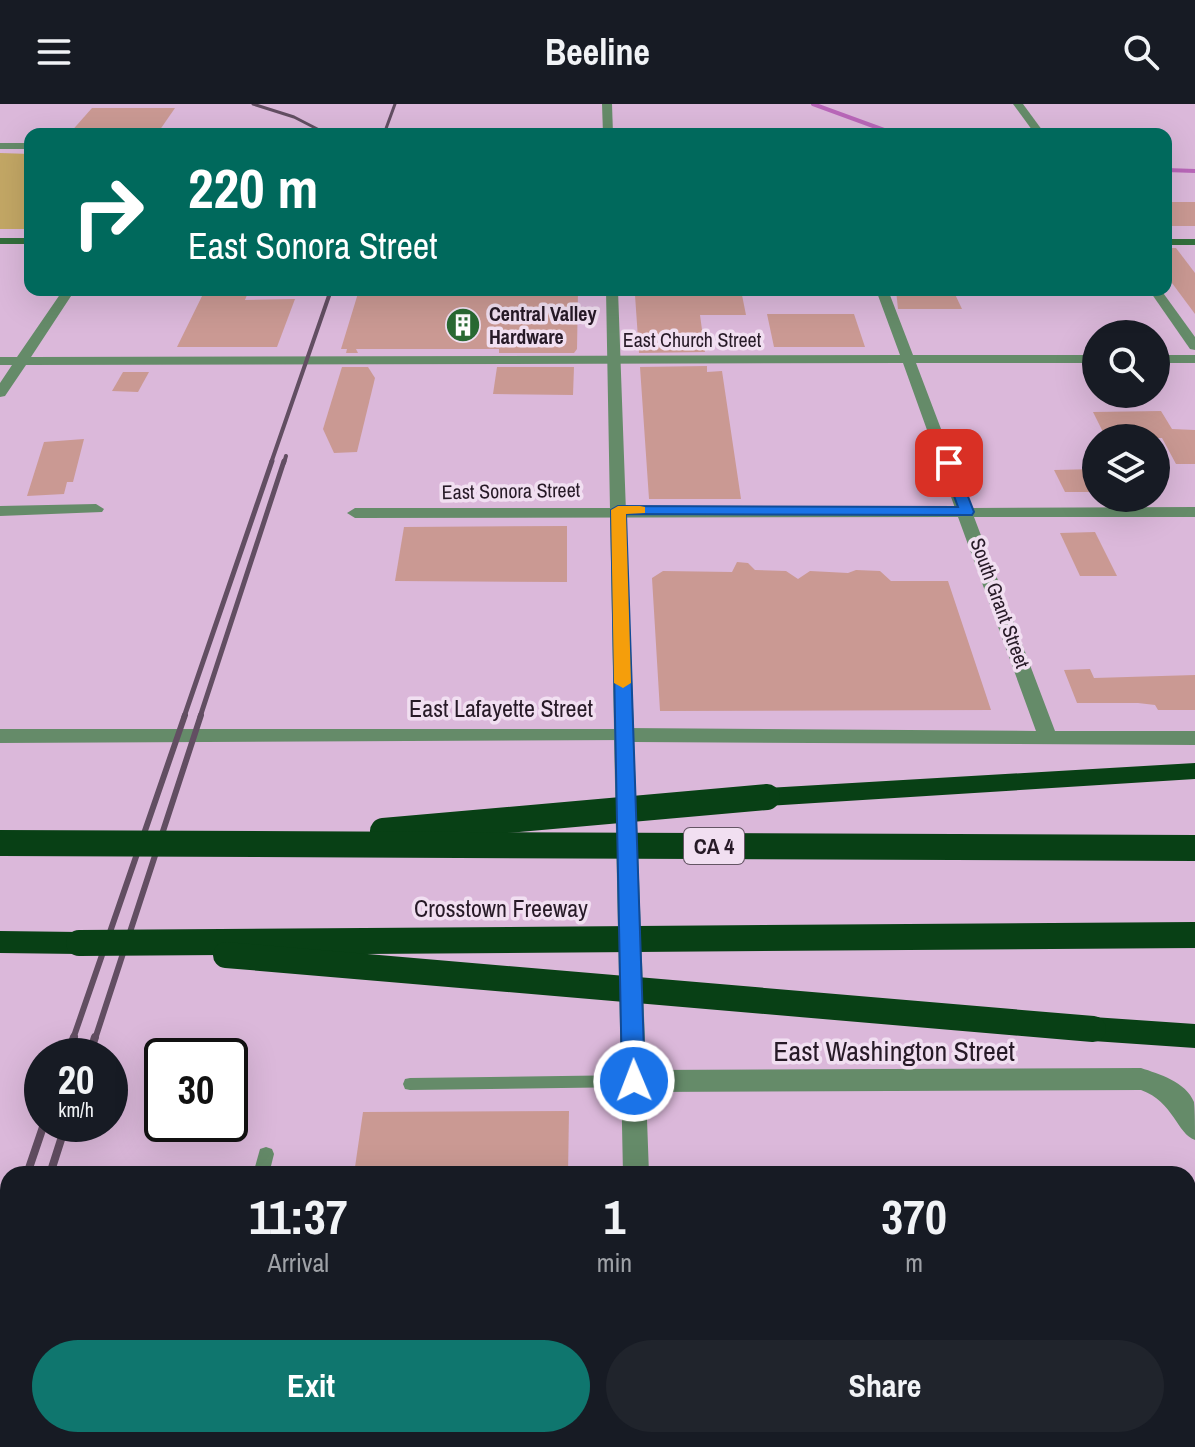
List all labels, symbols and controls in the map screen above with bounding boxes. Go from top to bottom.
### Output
text: Beeline [545,28,650,76]
icon: menu [32,30,76,74]
icon: search [1119,30,1163,74]
text: 220 m [188,150,318,225]
icon: right [56,160,160,264]
text: East Sonora Street [188,222,437,270]
place label: Central Valley Hardware [489,300,597,350]
building icon: Central Valley Hardware [444,306,482,344]
map controls [1082,320,1170,512]
button: search [1082,320,1170,408]
street label: East Church Street [623,326,762,353]
button: layers [1082,424,1170,512]
pin [915,429,983,497]
icon: arrive [927,441,971,485]
street label: East Sonora Street [441,476,581,505]
street label: South Grant Street [964,534,1037,672]
street label: East Lafayette Street [409,692,593,724]
road number: CA 4 [684,828,744,864]
street label: Crosstown Freeway [414,892,588,924]
street label: East Washington Street [773,1032,1015,1070]
speed limit sign: 30 [144,1038,248,1142]
position arrow [592,1039,676,1123]
text: 20 [58,1053,94,1106]
text: km/h [58,1096,94,1123]
text: 11:37 [249,1184,348,1249]
text: 1 [603,1184,625,1249]
text: 370 [881,1184,947,1249]
text: Arrival [268,1245,329,1280]
text: min [597,1245,632,1280]
text: m [905,1245,923,1280]
button: Exit [32,1340,590,1432]
button: Share [606,1340,1164,1432]

